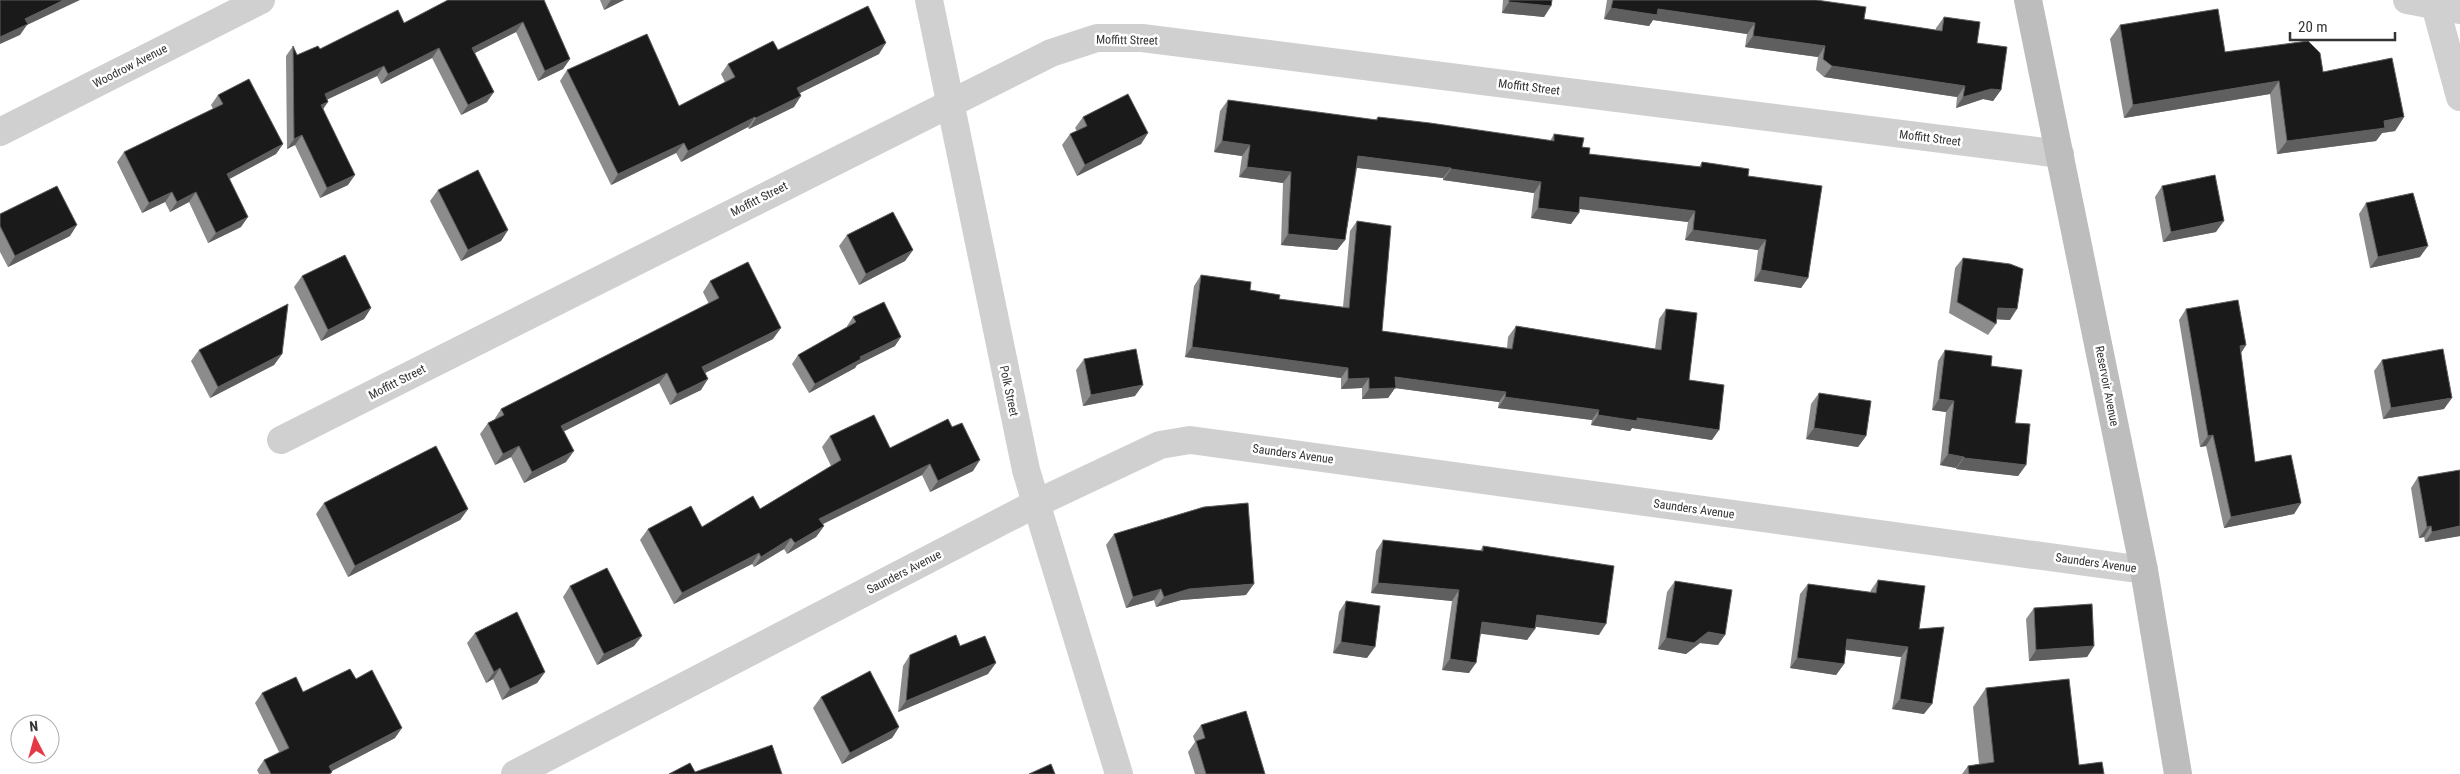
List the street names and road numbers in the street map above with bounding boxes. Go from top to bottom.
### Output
street label: Moffitt Street [1096,32,1159,48]
street label: Woodrow Avenue [90,41,170,91]
street label: Moffitt Street [1497,76,1561,98]
street label: Moffitt Street [1898,127,1962,149]
street label: Moffitt Street [728,178,790,219]
street label: Reservoir Avenue [2092,345,2122,428]
street label: Moffitt Street [366,361,428,402]
street label: Polk Street [997,364,1021,418]
street label: Saunders Avenue [1252,441,1335,467]
street label: Saunders Avenue [1653,496,1736,522]
street label: Saunders Avenue [864,547,944,597]
street label: Saunders Avenue [2055,550,2138,576]

